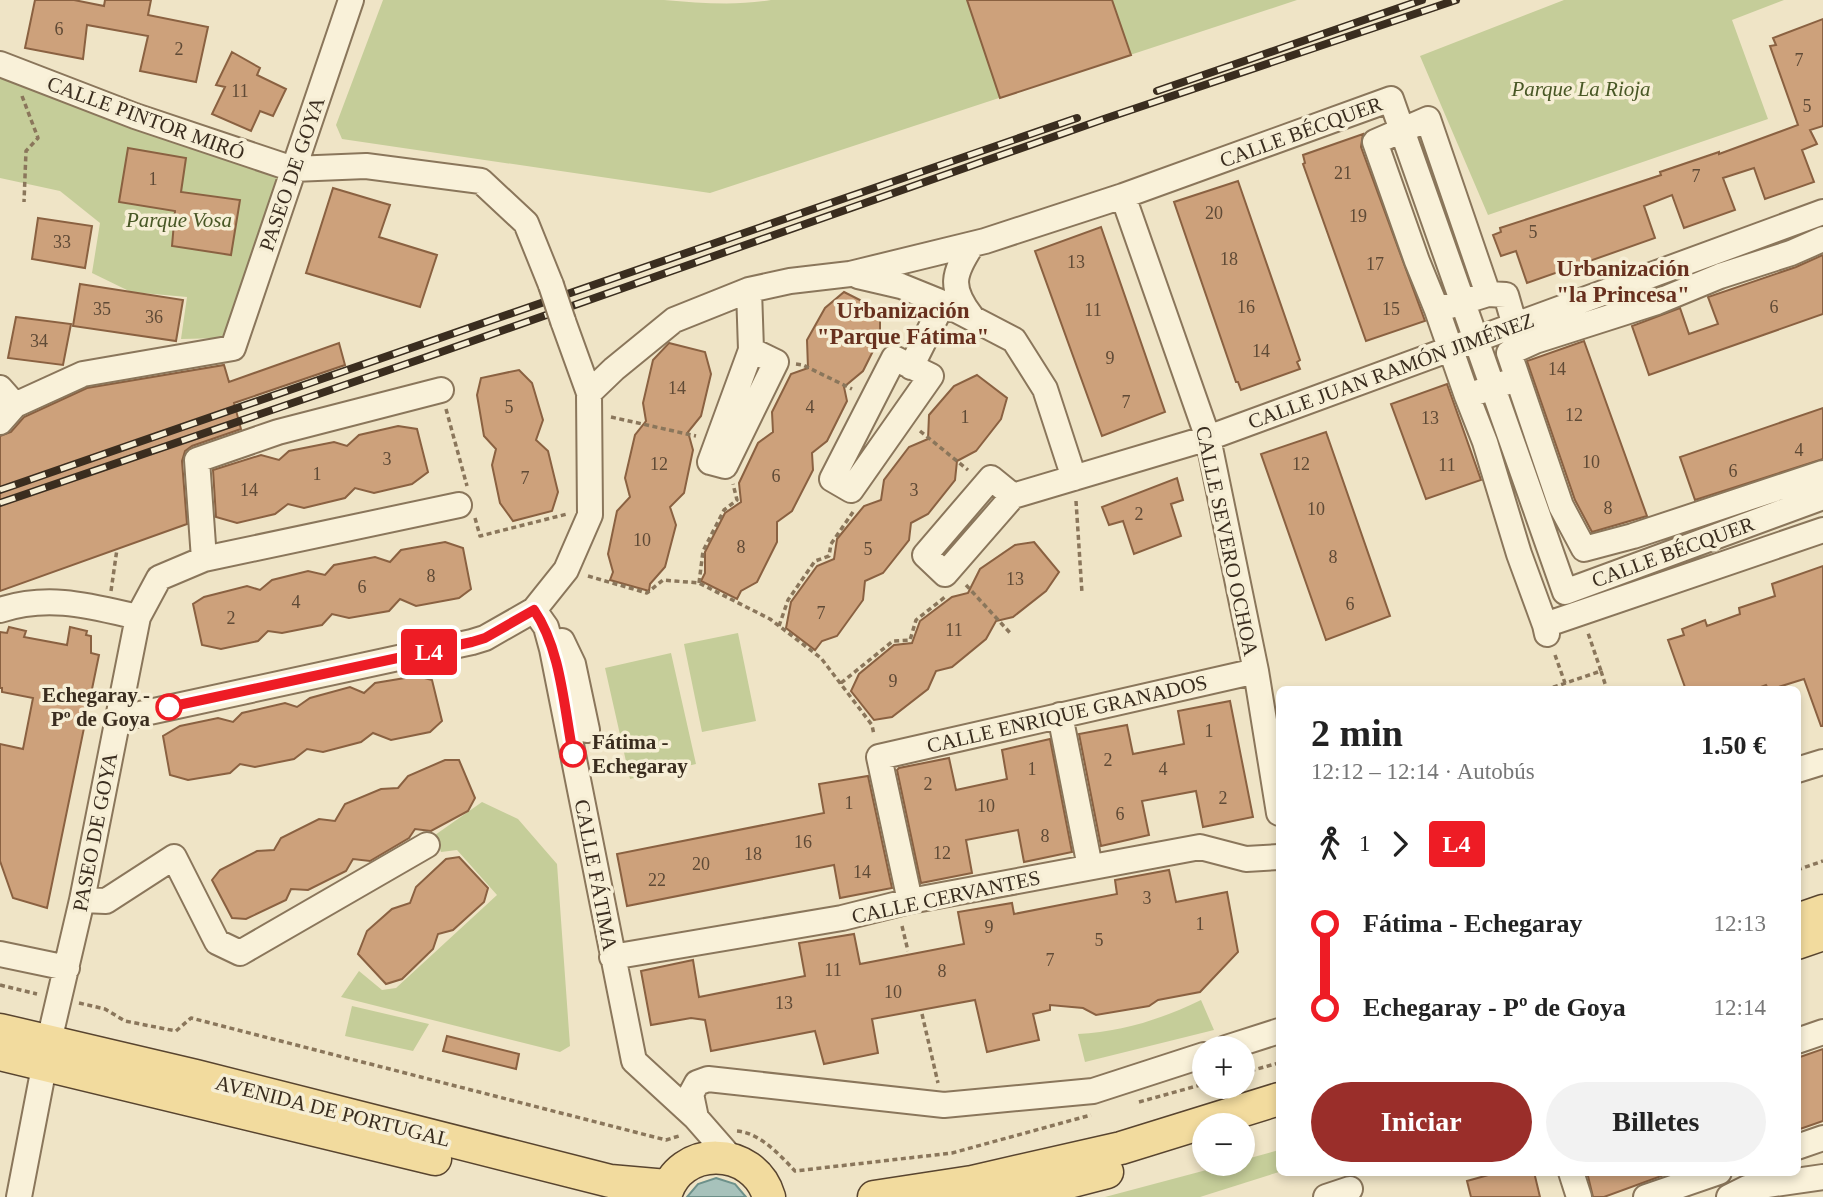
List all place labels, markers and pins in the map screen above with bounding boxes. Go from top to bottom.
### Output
place label: Echegaray - Pº de Goya [42,683,151,731]
marker: Echegaray - Pº de Goya [156,694,182,720]
place label: Fátima - Echegaray [592,730,688,778]
marker: Fátima - Echegaray [560,741,586,767]

